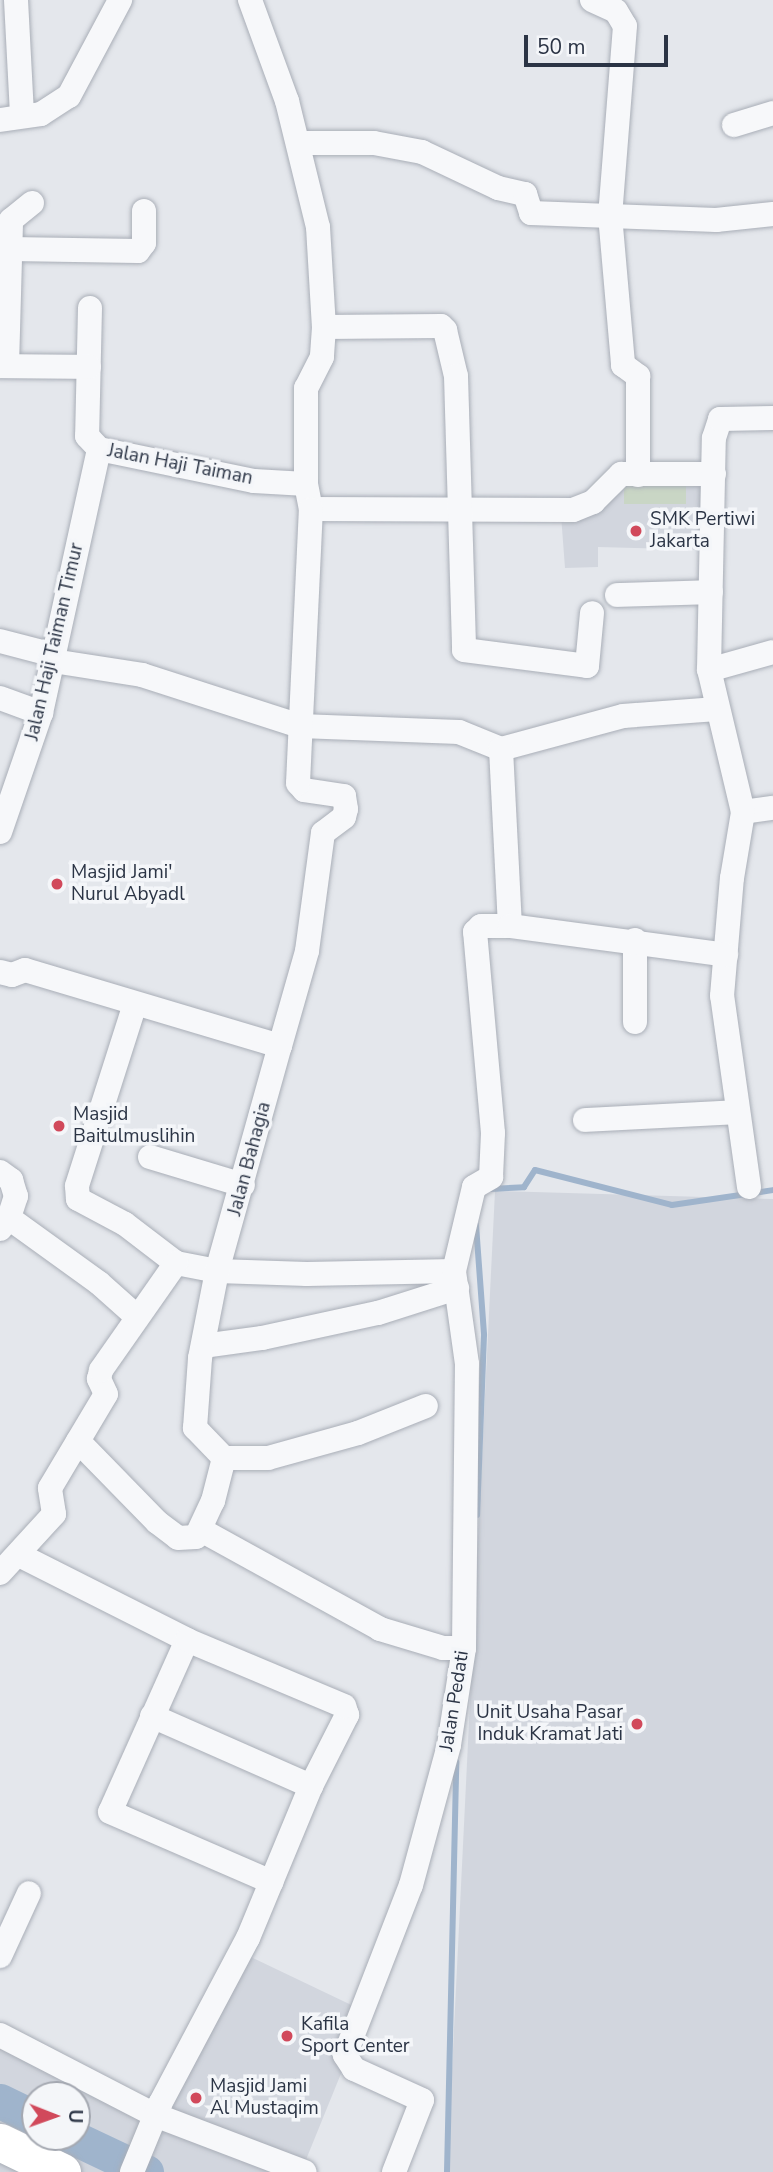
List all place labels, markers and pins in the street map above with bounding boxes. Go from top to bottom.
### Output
place label: SMK Pertiwi Jakarta [650,509,755,553]
marker: SMK Pertiwi Jakarta [628,523,644,539]
place label: Masjid Jami' Nurul Abyadl [71,862,185,906]
marker: Masjid Jami' Nurul Abyadl [49,876,65,892]
place label: Masjid Baitulmuslihin [73,1104,195,1148]
marker: Masjid Baitulmuslihin [51,1118,67,1134]
place label: Unit Usaha Pasar Induk Kramat Jati [476,1702,623,1746]
marker: Unit Usaha Pasar Induk Kramat Jati [629,1716,645,1732]
place label: Kafila Sport Center [301,2014,410,2058]
marker: Kafila Sport Center [279,2028,295,2044]
place label: Masjid Jami Al Mustaqim [210,2076,319,2120]
marker: Masjid Jami Al Mustaqim [188,2090,204,2106]

